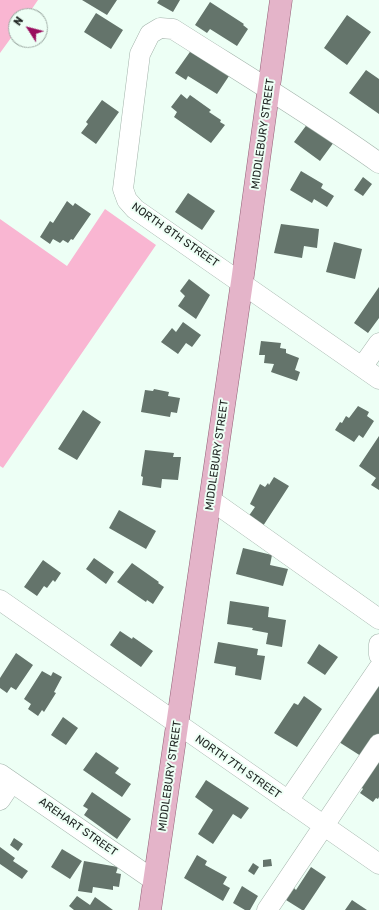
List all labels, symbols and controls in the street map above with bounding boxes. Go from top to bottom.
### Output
north arrow [8,8,48,48]
text: N [11,14,26,28]
street label: MIDDLEBURY STREET [249,78,277,190]
street label: NORTH 8TH STREET [129,200,221,270]
street label: MIDDLEBURY STREET [203,399,231,511]
street label: MIDDLEBURY STREET [156,720,184,832]
street label: NORTH 7TH STREET [193,732,283,802]
street label: AREHART STREET [36,795,120,859]

